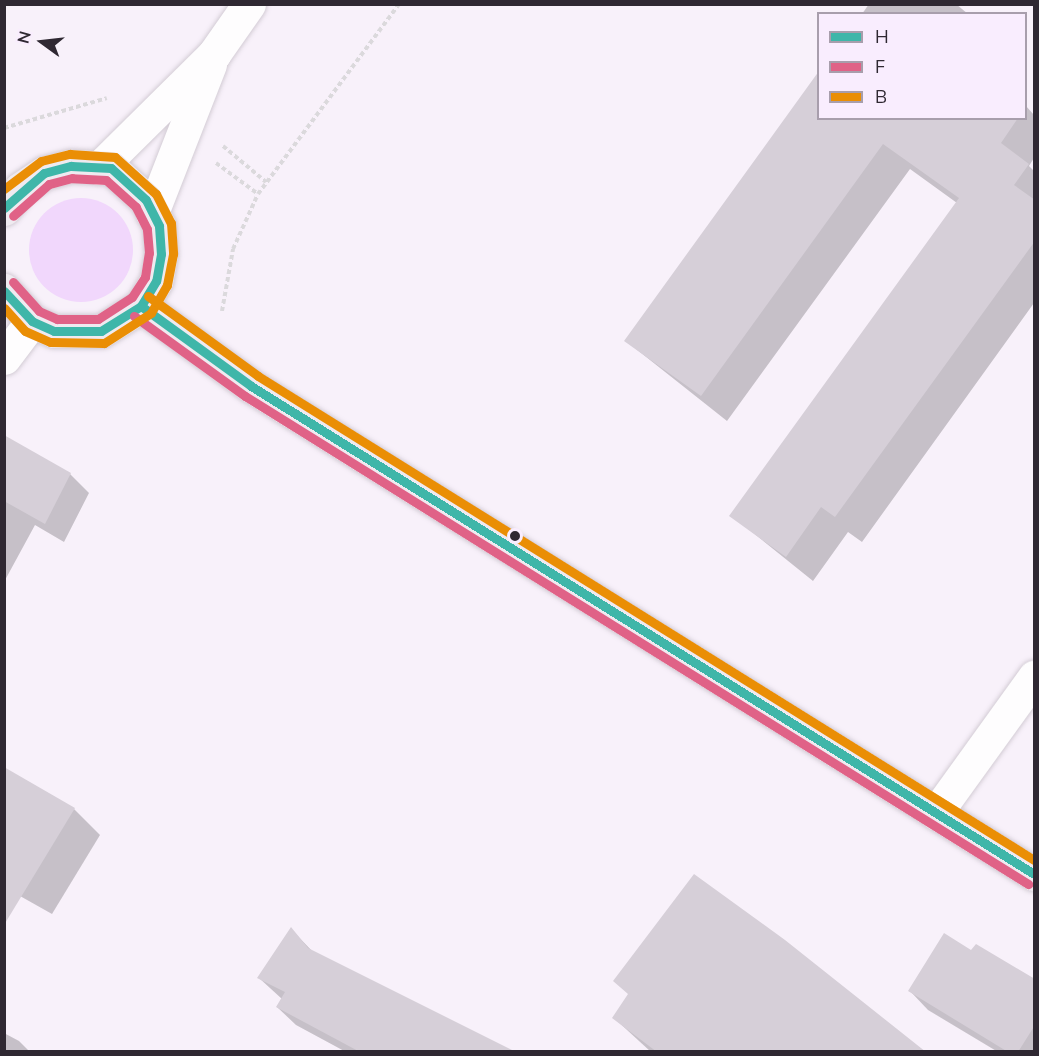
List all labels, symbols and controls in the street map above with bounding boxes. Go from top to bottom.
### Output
north arrow [12,12,72,72]
legend [817,12,1027,120]
text: H [875,25,889,49]
text: N [12,29,37,46]
text: F [875,55,885,79]
text: B [875,85,887,109]
unlabelled marker [509,530,521,542]

